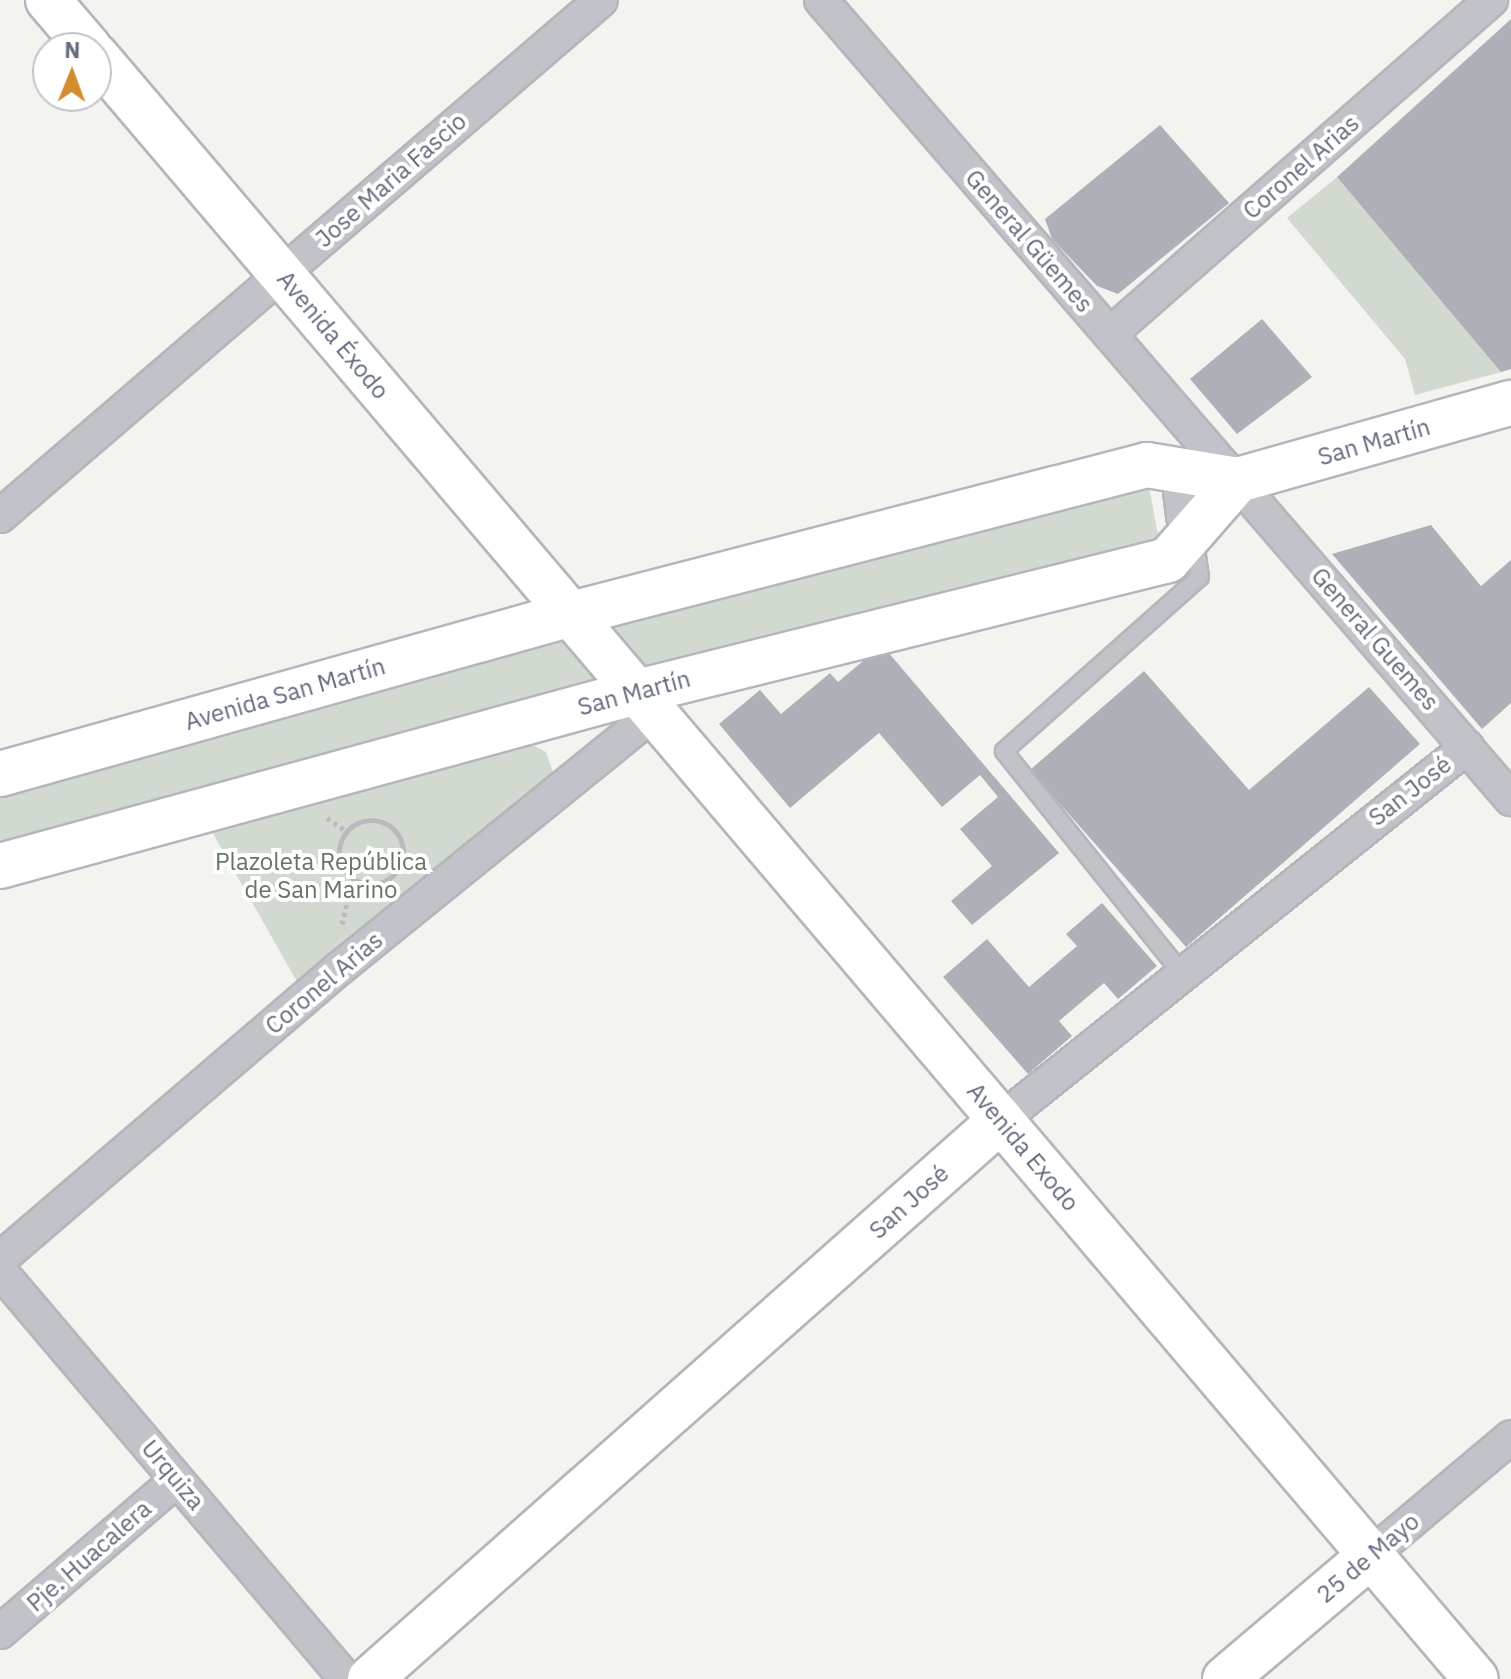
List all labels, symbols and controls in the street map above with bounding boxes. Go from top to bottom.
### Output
north arrow [32,32,112,112]
text: N [64,35,81,64]
street label: Jose Maria Fascio [310,107,472,253]
street label: Coronel Arias [1237,109,1365,225]
street label: General Güemes [959,164,1099,318]
street label: Avenida Éxodo [271,265,395,405]
street label: San Martín [1315,412,1433,472]
street label: General Guemes [1305,562,1445,716]
street label: Avenida San Martín [182,652,388,736]
street label: San Martín [575,664,693,722]
street label: San José [1363,750,1457,832]
park label: Plazoleta República de San Marino [215,848,427,904]
street label: Coronel Arias [260,926,388,1040]
street label: Avenida Exodo [961,1077,1085,1217]
street label: San José [863,1159,955,1245]
street label: Urquiza [135,1434,211,1516]
street label: Pje. Huacalera [21,1494,157,1618]
street label: 25 de Mayo [1311,1507,1425,1609]

